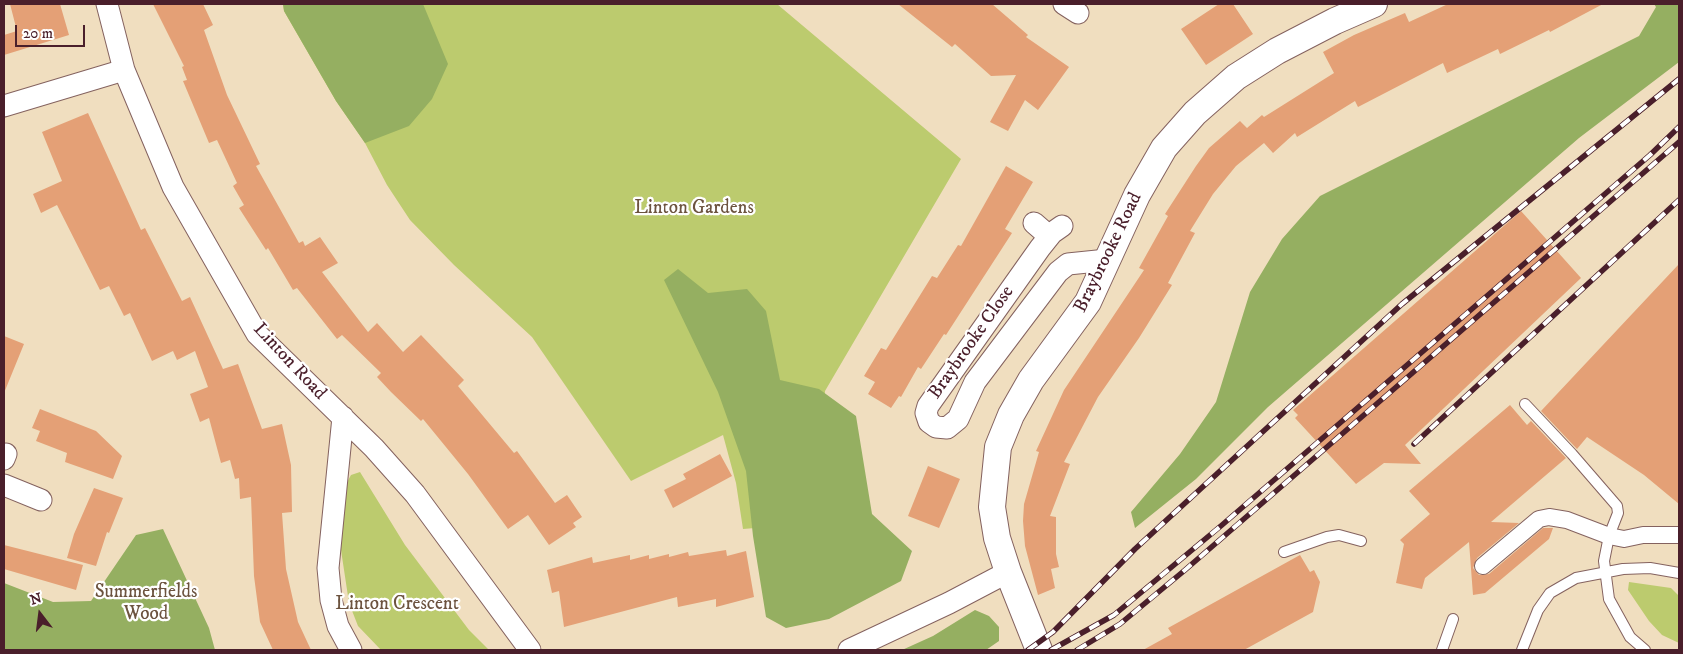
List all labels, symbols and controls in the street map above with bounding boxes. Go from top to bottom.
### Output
scale bar [18,15,88,47]
text: 20 m [23,24,53,43]
street label: Braybrooke Road [1070,189,1148,317]
park label: Linton Gardens [634,198,754,220]
street label: Braybrooke Close [924,282,1020,404]
street label: Linton Road [248,319,330,405]
park label: Summerfields Wood [95,582,197,626]
north arrow [15,589,65,639]
text: N [28,589,44,610]
park label: Linton Crescent [335,594,459,616]

